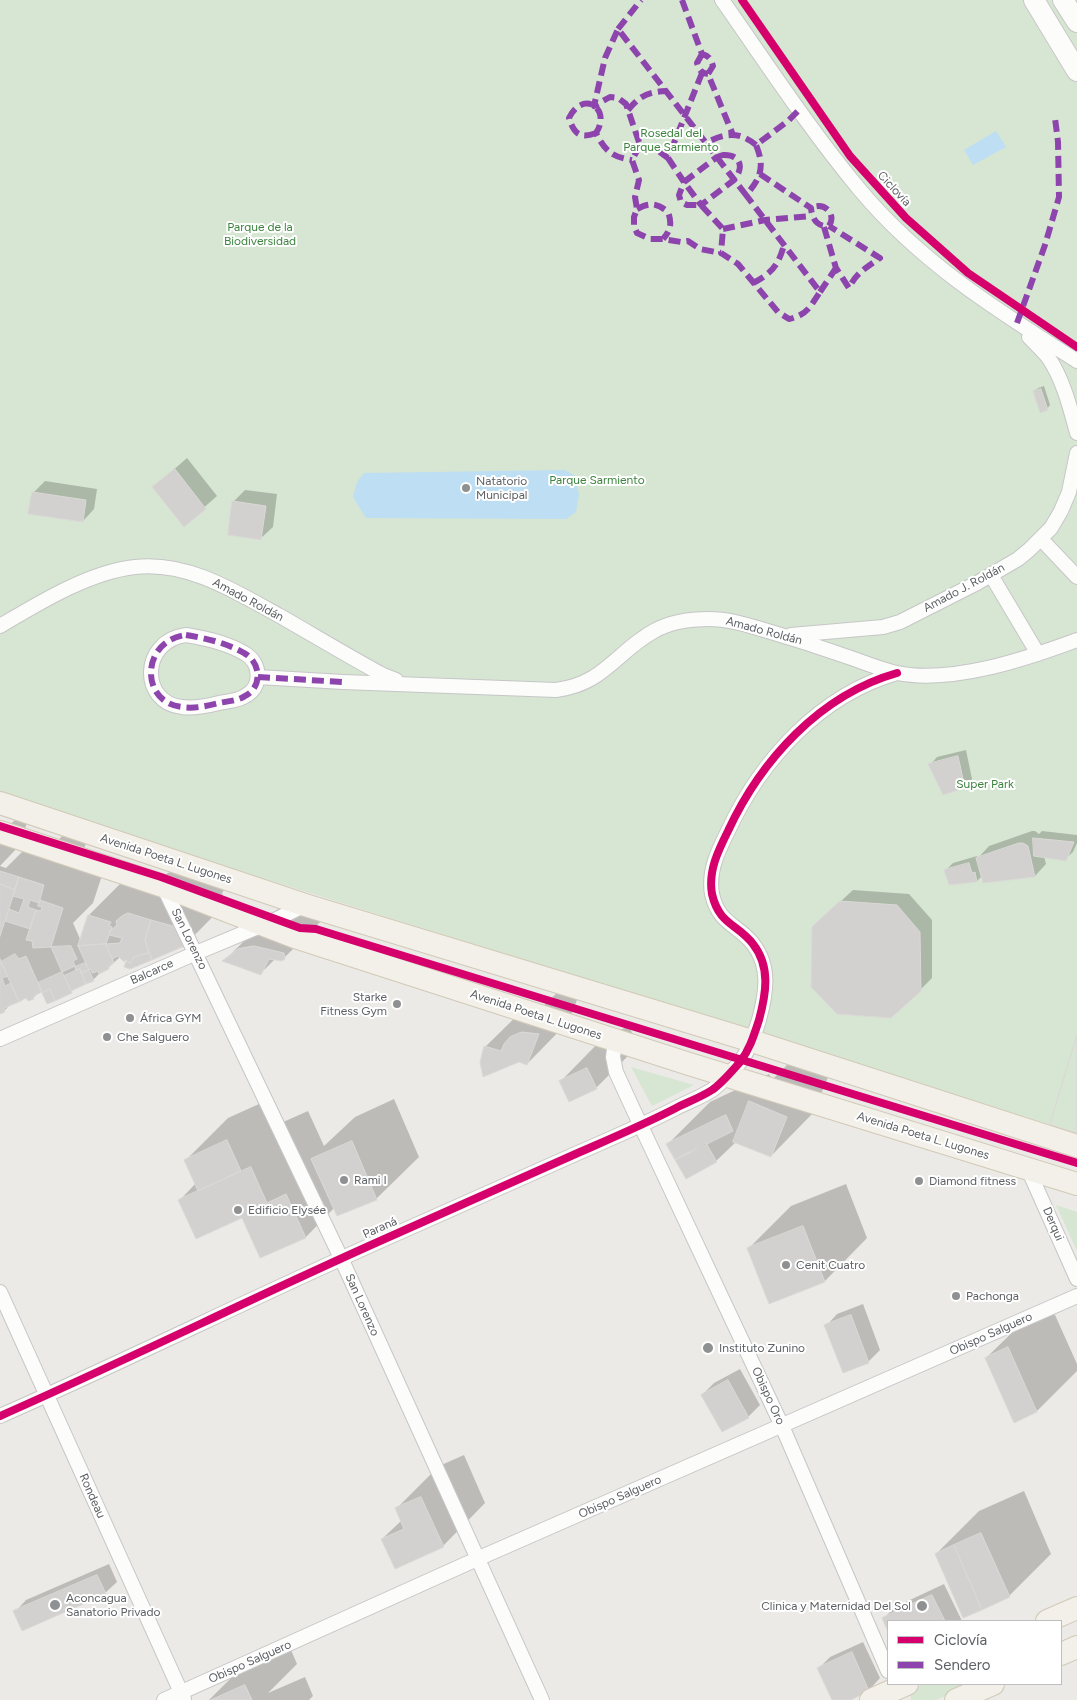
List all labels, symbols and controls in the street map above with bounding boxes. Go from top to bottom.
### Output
park label: Rosedal del Parque Sarmiento [623,126,719,154]
street label: Ciclovía [874,169,914,209]
park label: Parque de la Biodiversidad [224,220,296,248]
park label: Parque Sarmiento [549,473,645,487]
place label: Natatorio Municipal [476,474,527,502]
marker: Natatorio Municipal [460,482,472,494]
street label: Amado J. Roldán [921,561,1007,615]
street label: Amado Roldán [210,575,286,625]
street label: Amado Roldán [724,614,804,648]
park label: Super Park [956,777,1014,791]
street label: Avenida Poeta L. Lugones [98,831,234,887]
street label: San Lorenzo [168,906,210,972]
street label: Balcarce [128,956,176,988]
street label: Avenida Poeta L. Lugones [468,987,604,1043]
place label: Starke Fitness Gym [320,990,387,1018]
marker: Starke Fitness Gym [391,998,403,1010]
place label: África GYM [140,1011,201,1025]
marker: África GYM [124,1012,136,1024]
place label: Che Salguero [117,1030,189,1044]
marker: Che Salguero [101,1031,113,1043]
street label: Avenida Poeta L. Lugones [855,1109,991,1163]
place label: Rami I [354,1173,387,1187]
marker: Rami I [338,1174,350,1186]
place label: Diamond fitness [929,1174,1016,1188]
marker: Diamond fitness [913,1175,925,1187]
place label: Edificio Elysée [248,1203,326,1217]
marker: Edificio Elysée [232,1204,244,1216]
street label: Derqui [1039,1205,1067,1243]
street label: Paraná [361,1214,399,1242]
place label: Cenit Cuatro [796,1258,865,1272]
marker: Cenit Cuatro [780,1259,792,1271]
street label: San Lorenzo [342,1272,382,1338]
place label: Pachonga [966,1289,1019,1303]
marker: Pachonga [950,1290,962,1302]
street label: Obispo Salguero [947,1309,1035,1359]
marker: Instituto Zunino [701,1341,715,1355]
place label: Instituto Zunino [719,1341,805,1355]
street label: Obispo Oro [748,1365,788,1427]
street label: Rondeau [76,1471,108,1521]
street label: Obispo Salguero [576,1472,664,1522]
place label: Aconcagua Sanatorio Privado [66,1591,160,1619]
marker: Aconcagua Sanatorio Privado [48,1598,62,1612]
place label: Clinica y Maternidad Del Sol [761,1599,911,1613]
marker: Clinica y Maternidad Del Sol [915,1599,929,1613]
legend [887,1620,1062,1685]
text: Ciclovía [934,1631,987,1649]
street label: Obispo Salguero [206,1637,294,1687]
text: Sendero [934,1656,991,1674]

